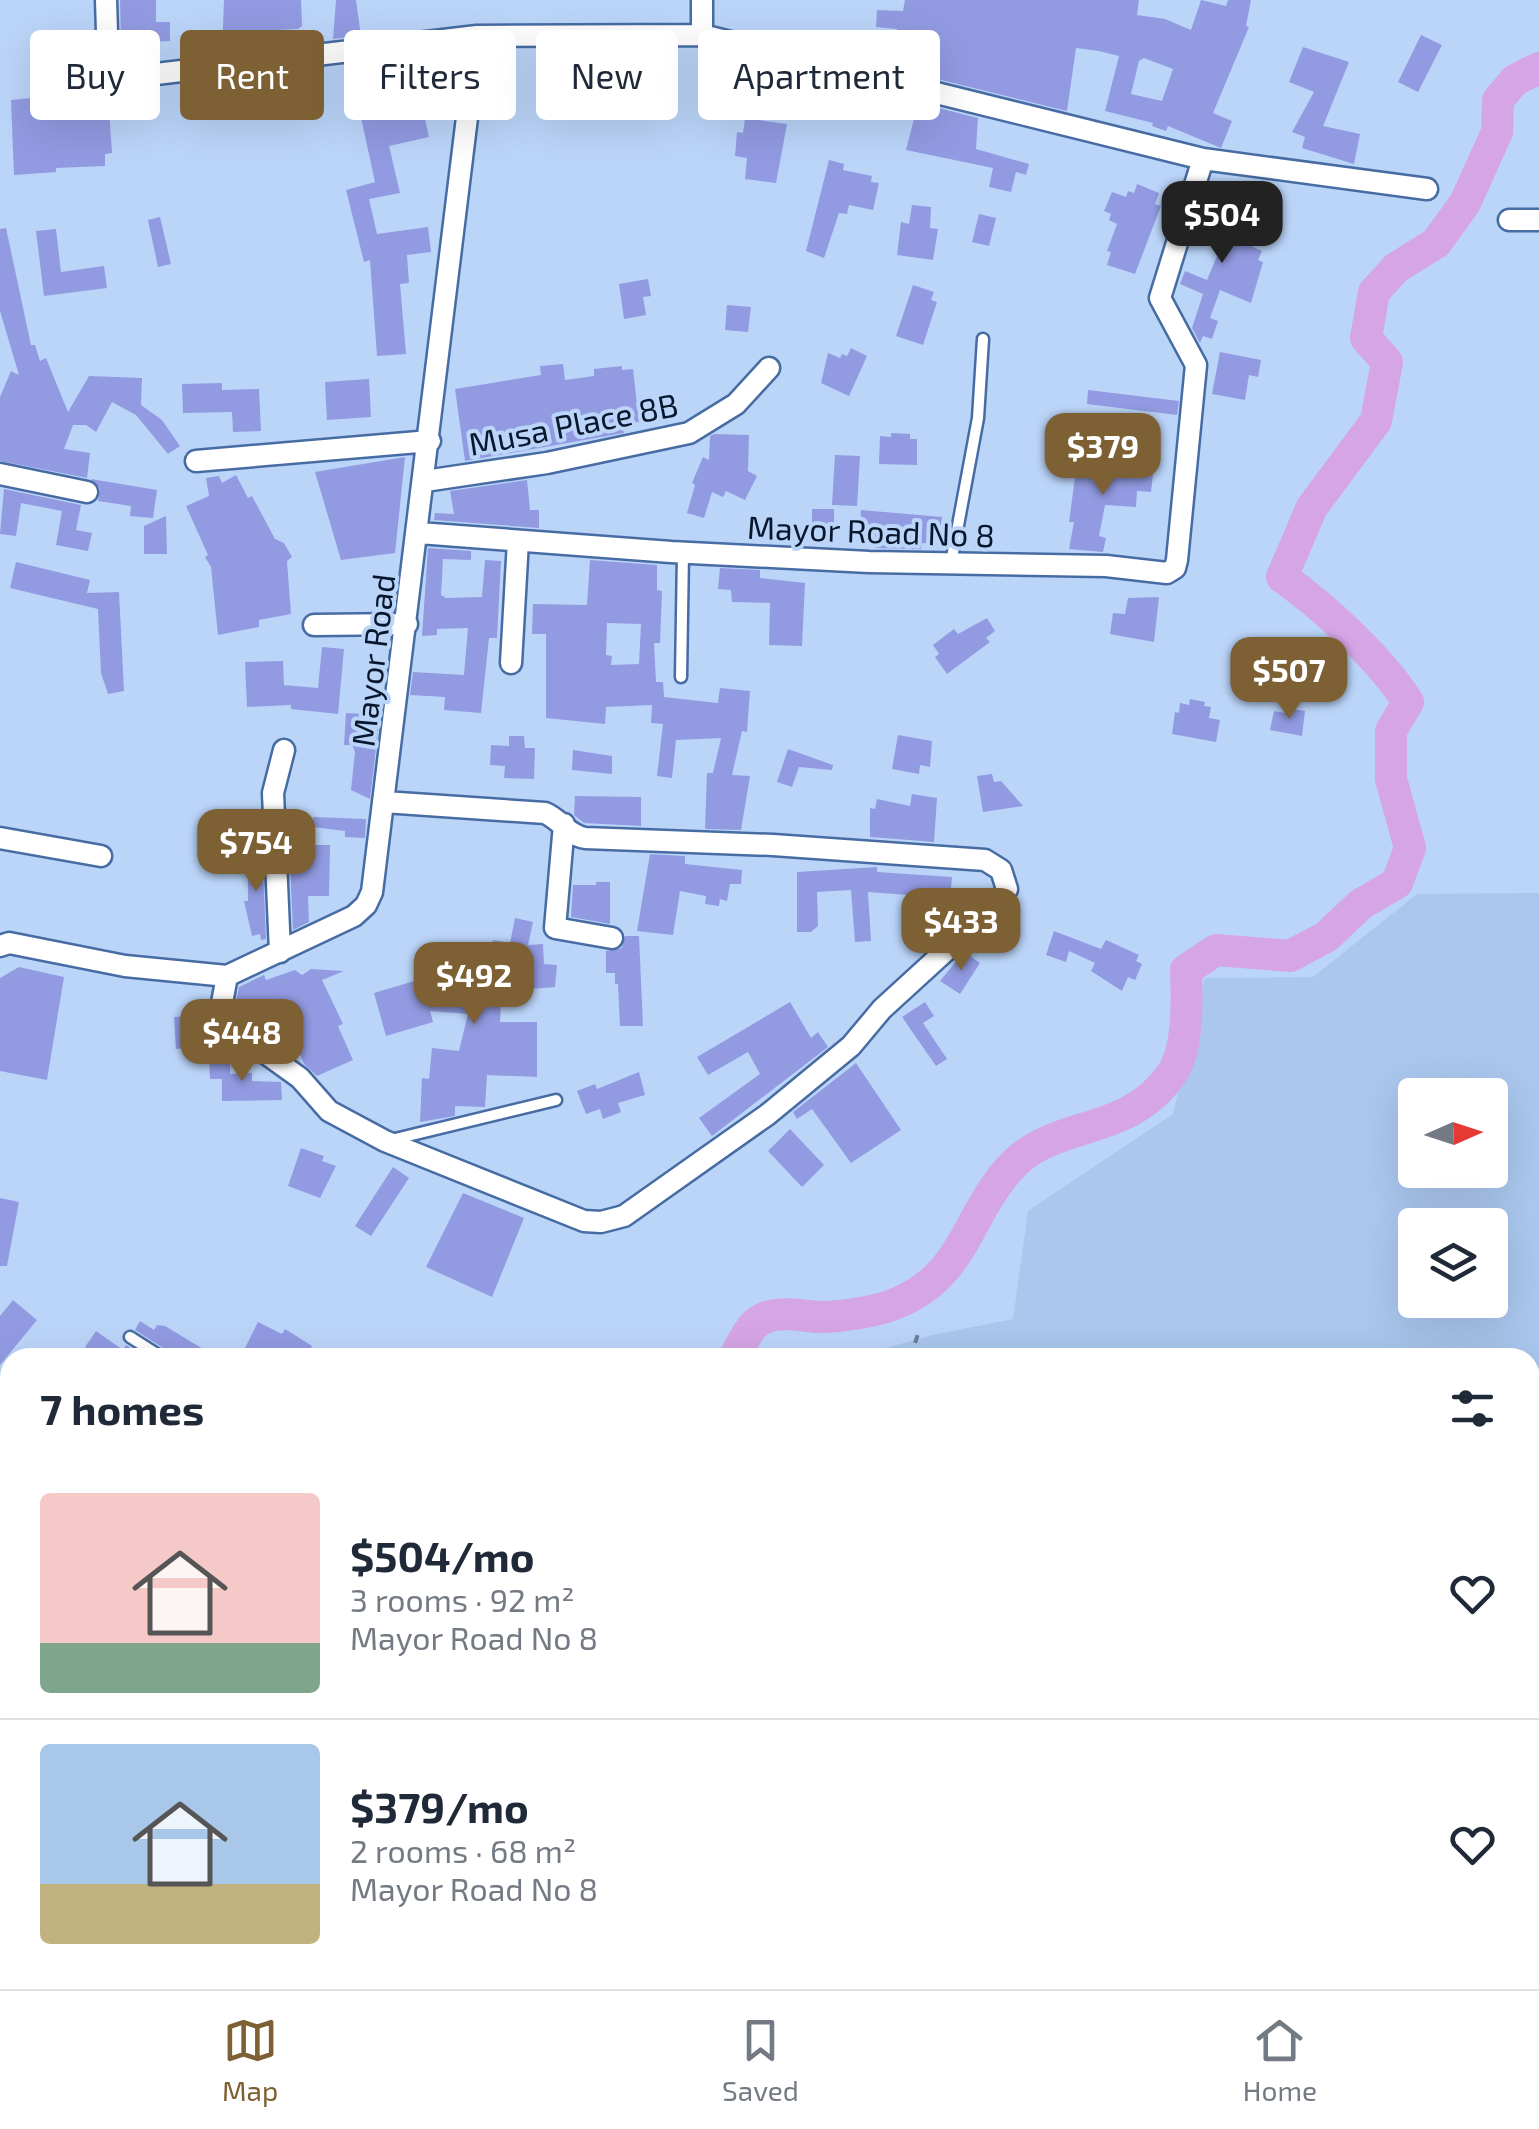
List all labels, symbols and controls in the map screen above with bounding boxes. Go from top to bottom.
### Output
chip: Buy [30,30,160,120]
chip: Rent [180,30,324,120]
chip: Filters [344,30,516,120]
chip: New [536,30,678,120]
chip: Apartment [698,30,940,120]
pin: $504 [1163,181,1281,266]
text: $504 [1184,194,1260,232]
street label: Musa Place 8B [465,384,681,462]
pin: $379 [1044,413,1162,498]
text: $379 [1067,426,1139,464]
street label: Mayor Road No 8 [746,507,996,553]
street label: Mayor Road [343,572,401,748]
pin: $507 [1230,637,1348,722]
text: $507 [1252,650,1326,688]
pin: $754 [197,809,315,894]
text: $754 [219,822,293,860]
pin: $433 [902,888,1020,973]
text: $433 [923,901,999,939]
pin: $492 [415,942,533,1027]
text: $492 [436,955,512,993]
pin: $448 [183,999,301,1084]
text: $448 [202,1012,282,1050]
north arrow [1398,1078,1508,1188]
map controls [1398,1078,1508,1318]
button: layers [1398,1208,1508,1318]
icon: filters [1445,1381,1500,1436]
text: 7 homes [40,1383,204,1433]
text: $504/mo [350,1530,534,1580]
icon: home [120,1533,240,1653]
icon: heart [1445,1566,1500,1621]
text: 3 rooms · 92 m² [350,1580,575,1618]
text: Mayor Road No 8 [350,1618,598,1656]
text: $379/mo [350,1781,529,1831]
icon: home [120,1784,240,1904]
icon: heart [1445,1817,1500,1872]
text: 2 rooms · 68 m² [350,1831,576,1869]
text: Mayor Road No 8 [350,1869,598,1907]
tab: Map [222,2013,278,2107]
tab: Saved [722,2013,799,2107]
tab: Home [1243,2013,1317,2107]

